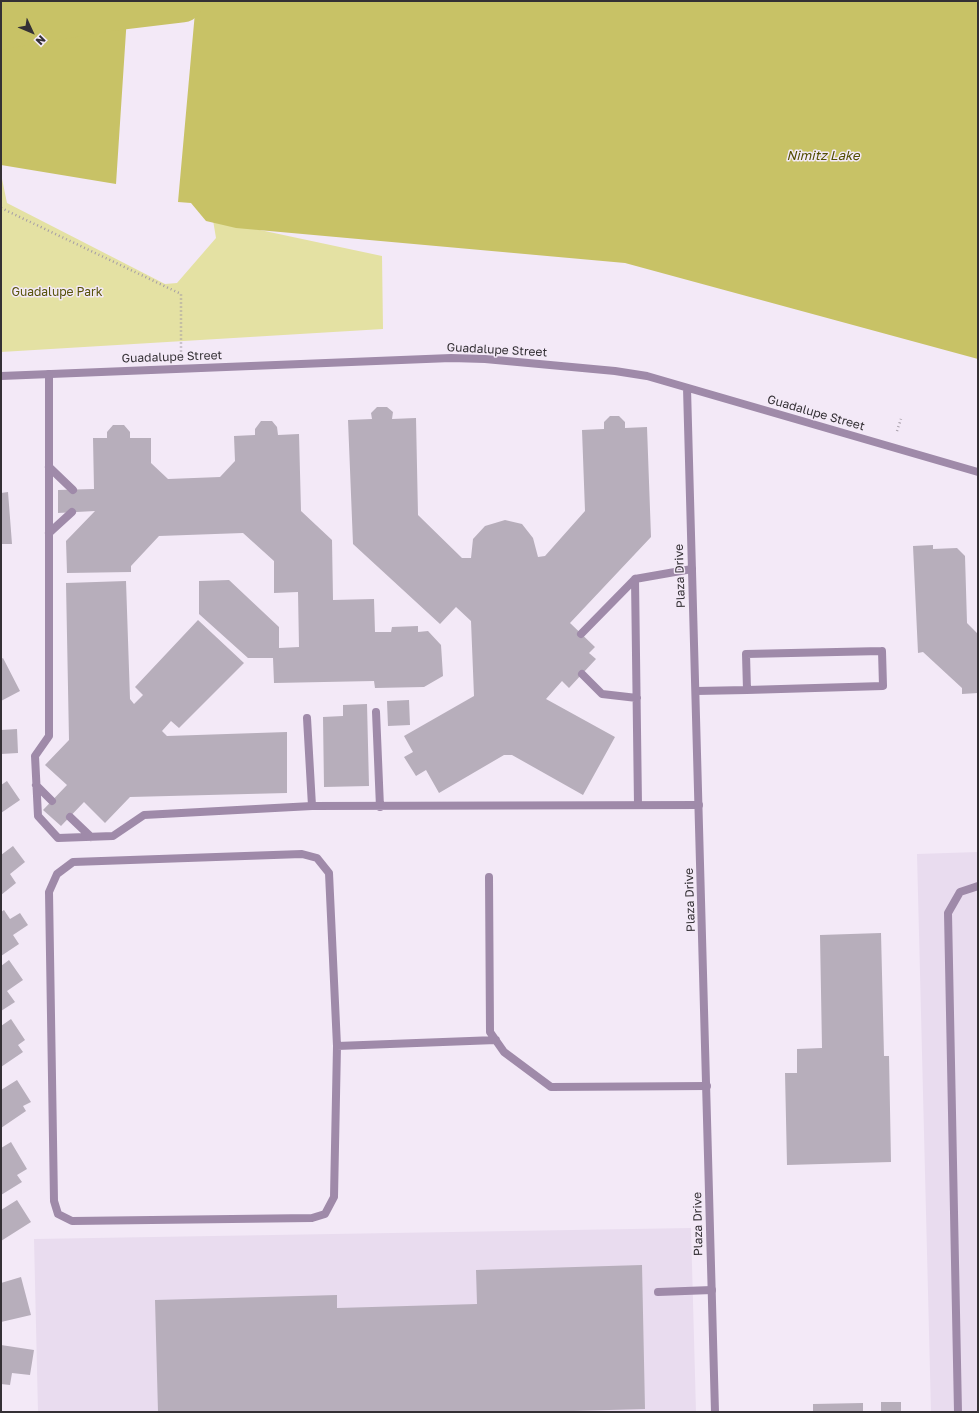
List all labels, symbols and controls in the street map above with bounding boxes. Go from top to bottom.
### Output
north arrow [12,12,52,52]
text: N [33,33,49,48]
water label: Nimitz Lake [786,148,860,164]
park label: Guadalupe Park [11,285,103,299]
street label: Guadalupe Street [446,340,548,360]
street label: Guadalupe Street [121,348,223,366]
street label: Guadalupe Street [766,392,866,434]
street label: Plaza Drive [672,544,688,608]
street label: Plaza Drive [682,868,698,932]
street label: Plaza Drive [690,1192,706,1256]

